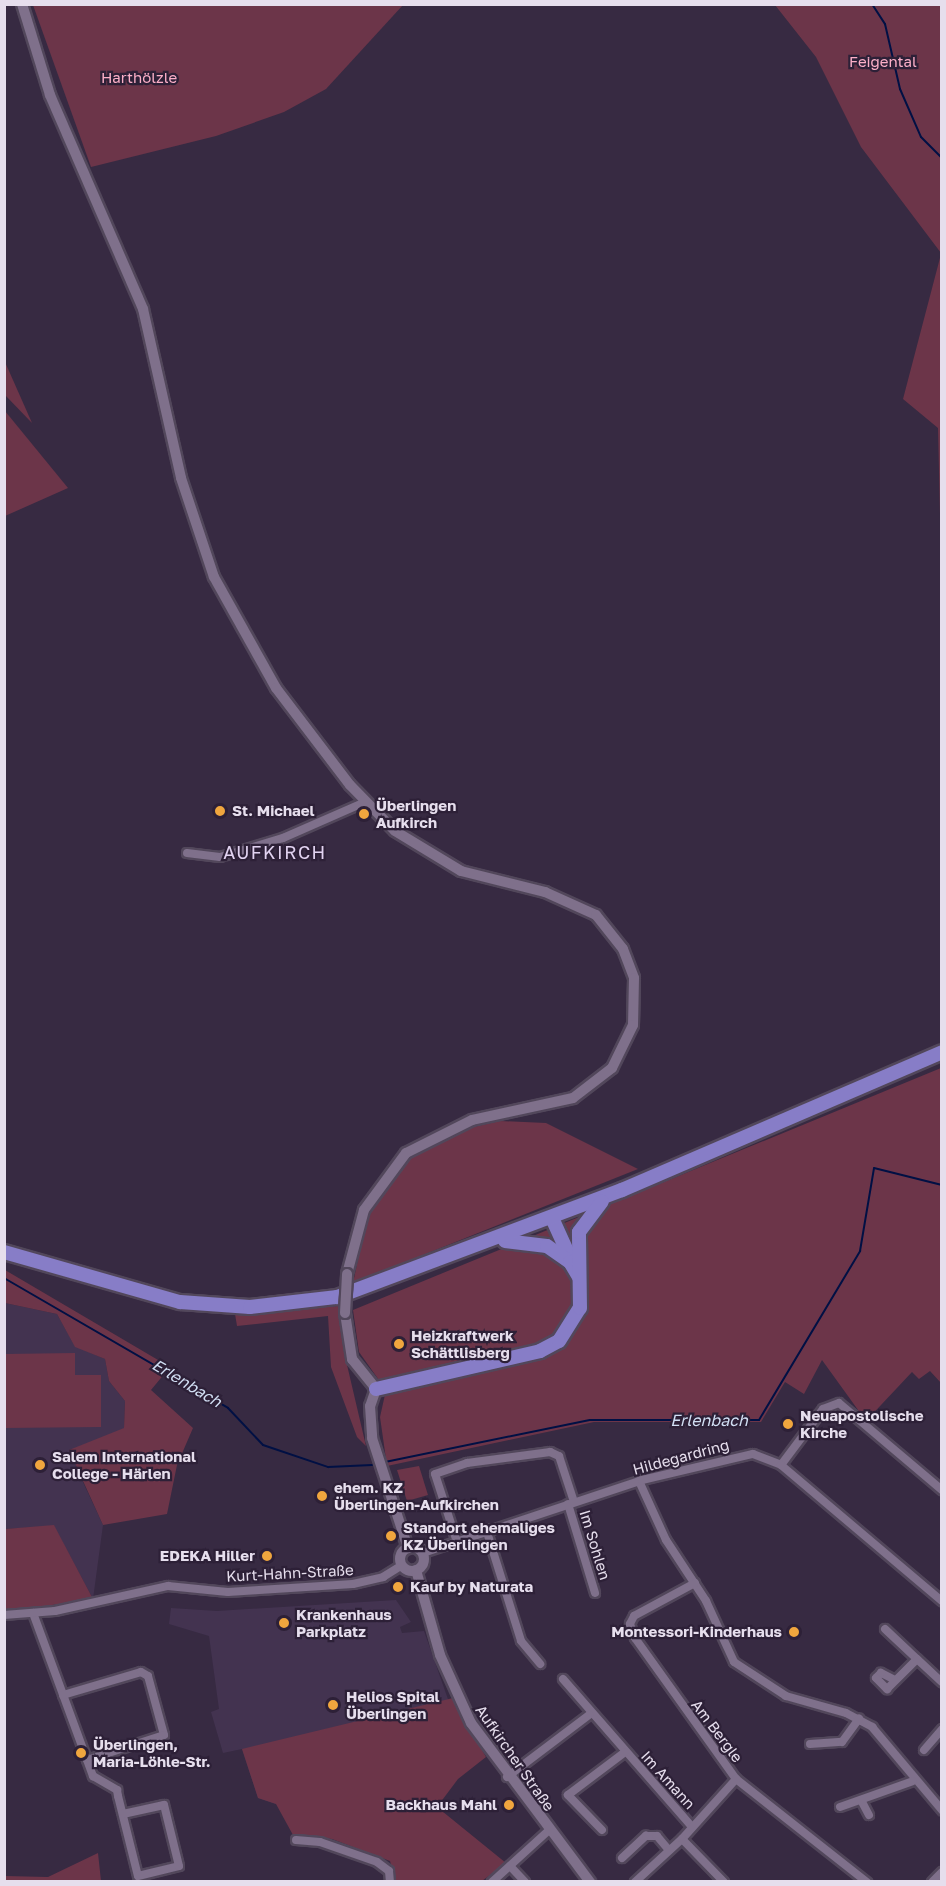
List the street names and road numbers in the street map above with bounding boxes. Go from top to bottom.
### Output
street label: Hildegardring [631,1436,731,1478]
street label: Im Sohlen [576,1508,614,1582]
street label: Kurt-Hahn-Straße [226,1561,354,1585]
street label: Am Bergle [688,1696,746,1766]
street label: Aufkircher Straße [472,1702,558,1814]
street label: Im Amann [637,1747,699,1813]

